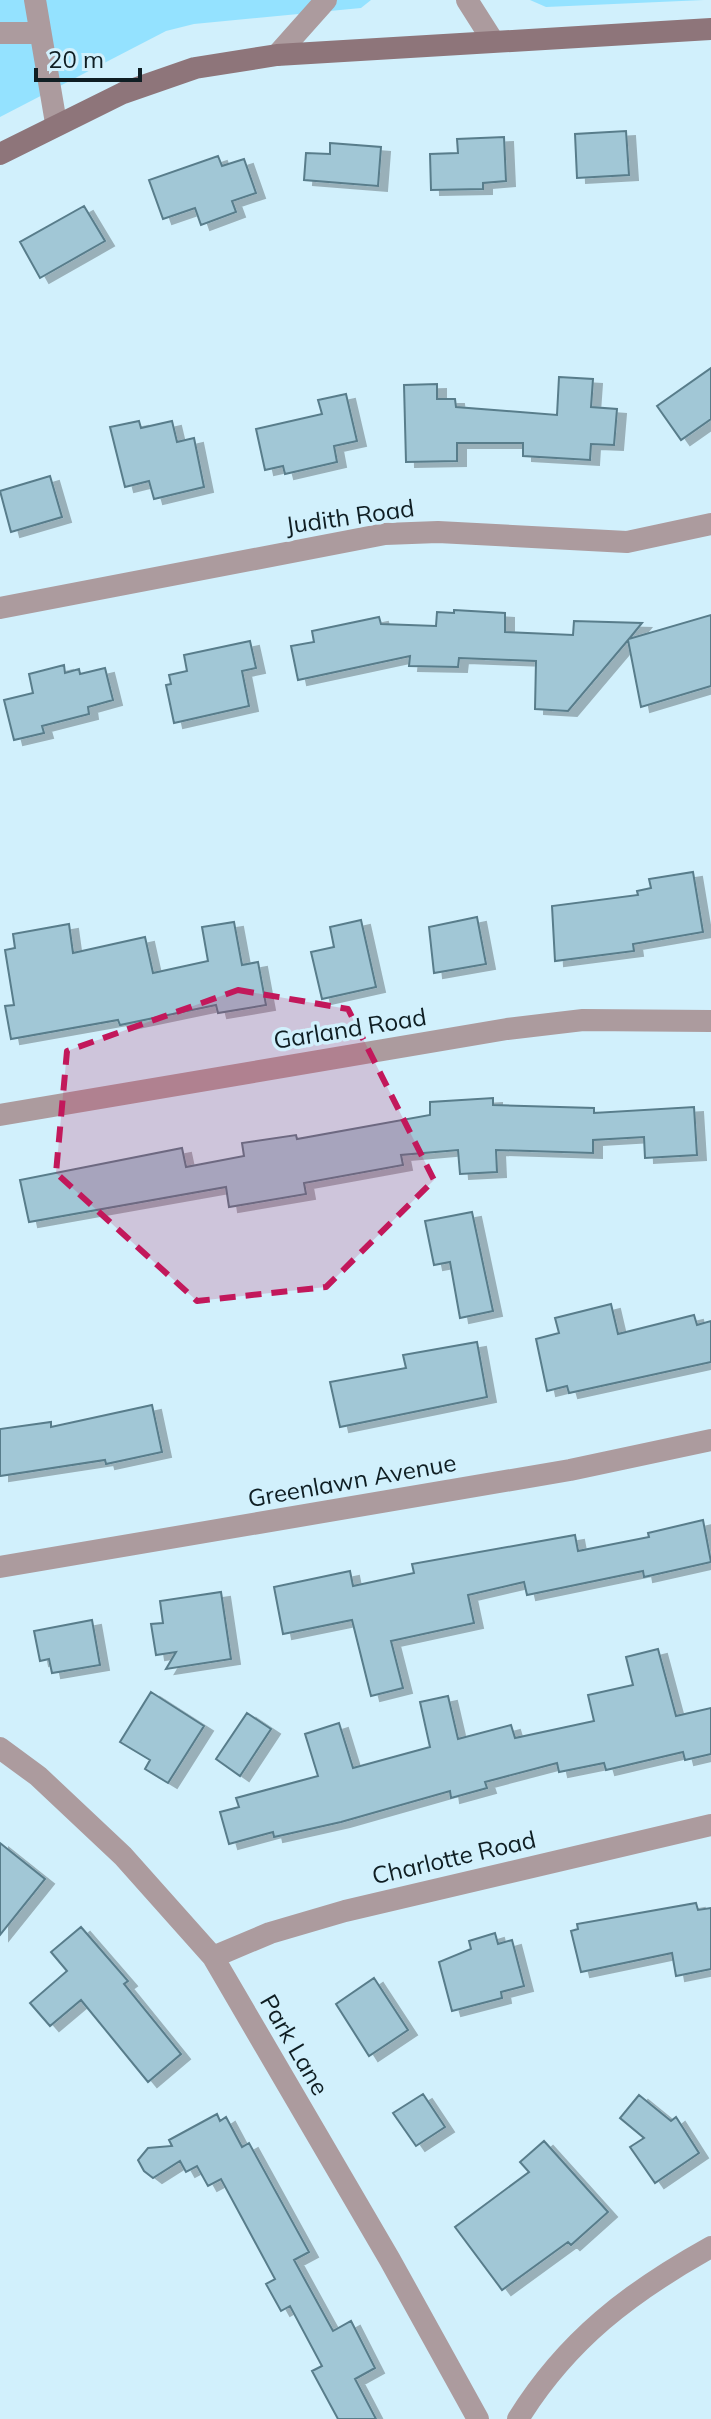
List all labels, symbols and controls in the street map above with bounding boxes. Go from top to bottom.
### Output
scale bar [36,32,140,82]
text: 20 m [48,44,104,74]
street label: Judith Road [284,492,416,540]
street label: Garland Road [271,1001,428,1055]
street label: Greenlawn Avenue [245,1447,458,1513]
street label: Charlotte Road [369,1824,539,1890]
street label: Park Lane [254,1989,336,2100]

